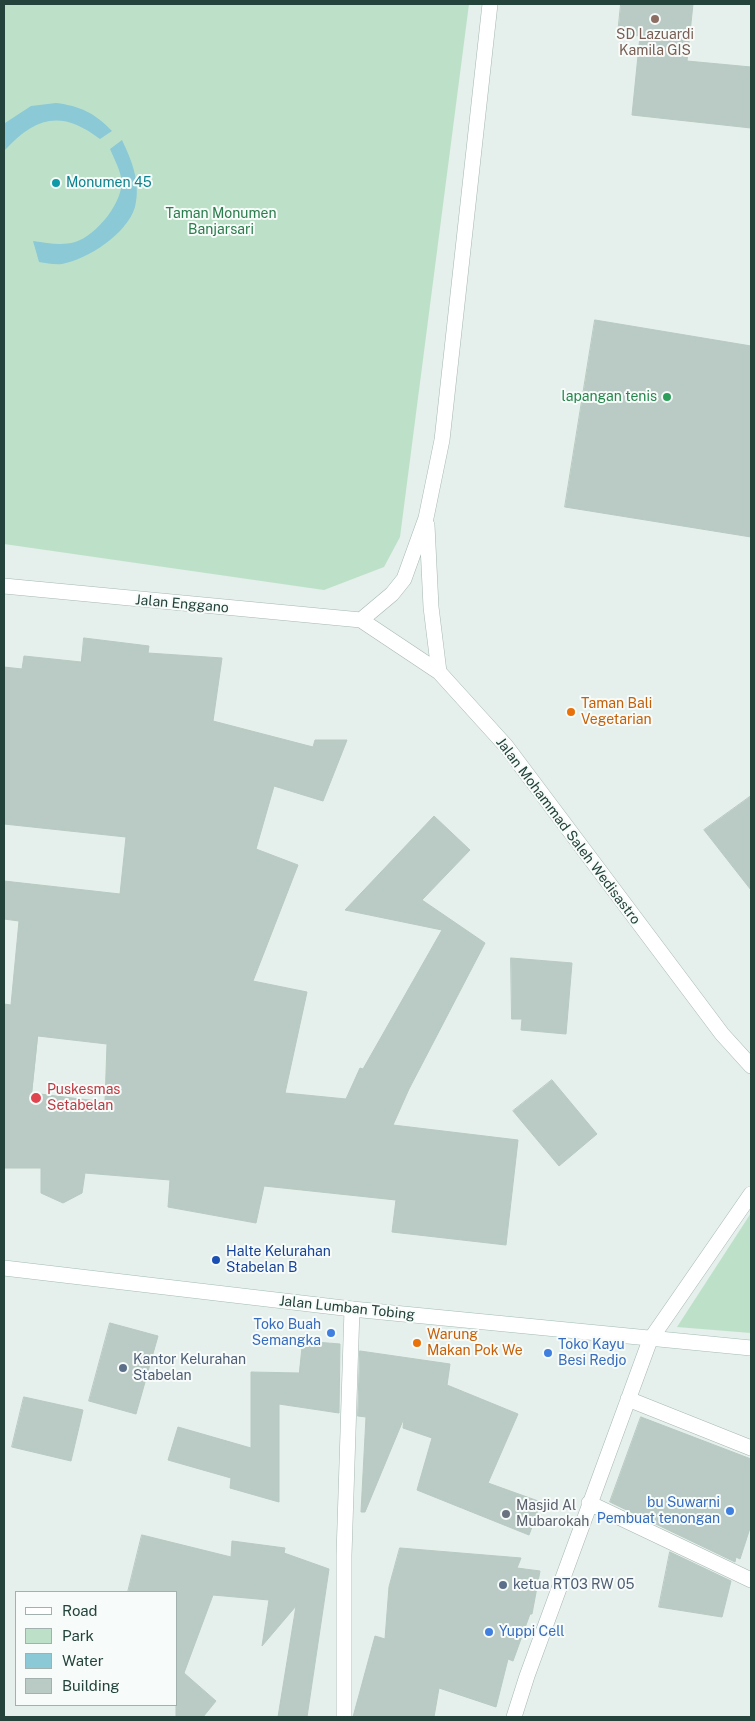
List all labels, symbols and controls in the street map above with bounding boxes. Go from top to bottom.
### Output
marker: SD Lazuardi Kamila GIS [649,13,661,25]
place label: SD Lazuardi Kamila GIS [616,27,694,59]
place label: Monumen 45 [66,175,152,191]
marker: Monumen 45 [50,177,62,189]
park label: Taman Monumen Banjarsari [165,206,277,238]
place label: lapangan tenis [561,389,657,405]
marker: lapangan tenis [661,391,673,403]
street label: Jalan Enggano [134,592,230,616]
place label: Taman Bali Vegetarian [581,696,652,729]
marker: Taman Bali Vegetarian [565,706,577,718]
street label: Jalan Mohammad Saleh Wedisastro [492,734,644,928]
place label: Puskesmas Setabelan [47,1082,120,1114]
marker: Puskesmas Setabelan [29,1091,43,1105]
place label: Halte Kelurahan Stabelan B [226,1244,331,1276]
marker: Halte Kelurahan Stabelan B [210,1254,222,1266]
street label: Jalan Lumban Tobing [278,1293,416,1323]
place label: Toko Buah Semangka [252,1317,321,1350]
marker: Toko Buah Semangka [325,1327,337,1339]
place label: Warung Makan Pok We [427,1327,523,1360]
marker: Warung Makan Pok We [411,1337,423,1349]
place label: Toko Kayu Besi Redjo [558,1337,626,1370]
marker: Toko Kayu Besi Redjo [542,1347,554,1359]
place label: Kantor Kelurahan Stabelan [133,1352,246,1384]
marker: Kantor Kelurahan Stabelan [117,1362,129,1374]
place label: bu Suwarni Pembuat tenongan [597,1495,720,1528]
place label: Masjid Al Mubarokah [516,1498,589,1530]
marker: bu Suwarni Pembuat tenongan [724,1505,736,1517]
marker: Masjid Al Mubarokah [500,1508,512,1520]
place label: ketua RT03 RW 05 [513,1577,634,1593]
marker: ketua RT03 RW 05 [497,1579,509,1591]
legend [15,1591,178,1706]
text: Road [62,1602,98,1619]
place label: Yuppi Cell [499,1624,564,1640]
marker: Yuppi Cell [483,1626,495,1638]
text: Park [62,1627,94,1644]
text: Water [62,1652,104,1669]
text: Building [62,1677,120,1694]

